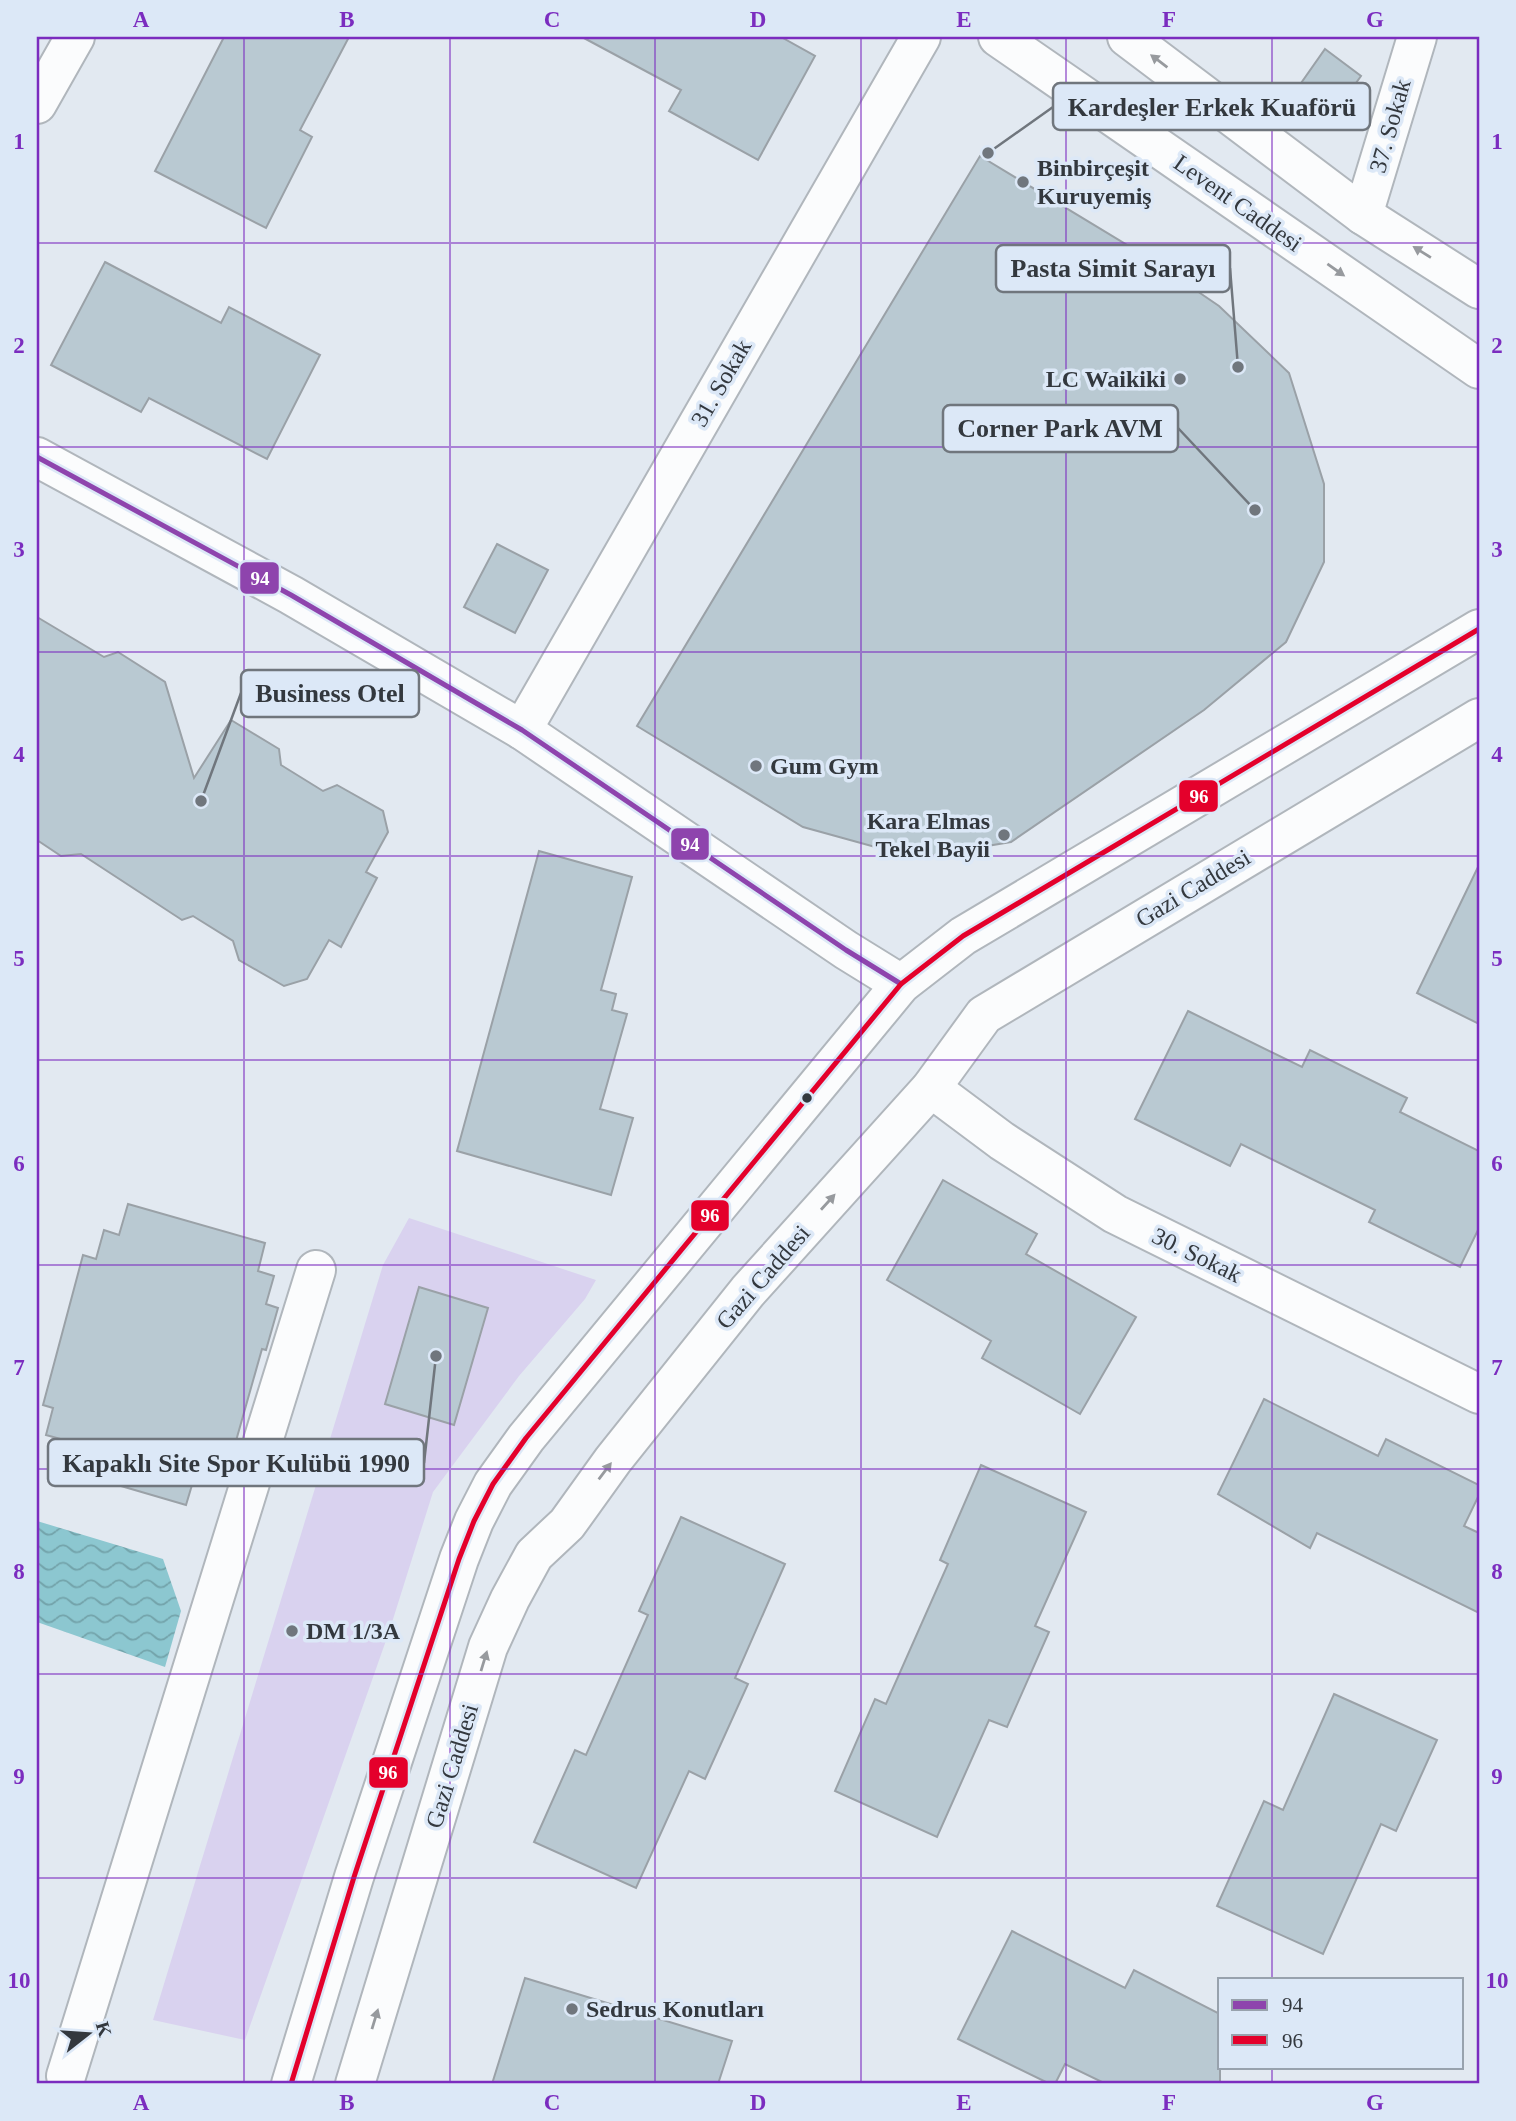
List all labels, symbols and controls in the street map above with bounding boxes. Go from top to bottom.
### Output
text: A [133,7,150,32]
text: B [339,7,355,32]
text: C [544,7,560,32]
text: D [750,7,766,32]
text: E [956,7,972,32]
text: F [1162,7,1176,32]
text: G [1366,7,1384,32]
one-way arrow [1150,54,1168,68]
street label: 37. Sokak [1364,76,1416,176]
callout: Kardeşler Erkek Kuaförü [1053,83,1370,130]
text: Kardeşler Erkek Kuaförü [1068,93,1356,122]
text: 1 [13,129,25,154]
text: 1 [1491,129,1503,154]
street label: Levent Caddesi [1169,149,1307,257]
place label: Binbirçeşit Kuruyemiş [1037,155,1152,209]
marker: Binbirçeşit Kuruyemiş [1015,174,1031,190]
callout: Pasta Simit Sarayı [996,245,1230,292]
one-way arrow [1412,246,1431,259]
text: Pasta Simit Sarayı [1010,254,1216,283]
one-way arrow [1327,263,1345,277]
text: 2 [13,333,25,358]
text: 2 [1491,333,1503,358]
street label: 31. Sokak [686,335,756,431]
place label: LC Waikiki [1046,366,1166,392]
marker: LC Waikiki [1172,371,1188,387]
callout: Corner Park AVM [943,405,1178,452]
text: Corner Park AVM [957,414,1163,443]
text: 3 [13,537,25,562]
text: 3 [1491,537,1503,562]
line badge: 94 [239,561,280,595]
text: 94 [251,568,270,589]
callout: Business Otel [241,670,419,717]
text: Business Otel [255,679,405,708]
text: 4 [13,742,25,767]
text: 4 [1491,742,1503,767]
place label: Gum Gym [770,753,879,779]
marker: Gum Gym [748,758,764,774]
line badge: 96 [1178,779,1219,813]
text: 96 [1190,786,1209,807]
place label: Kara Elmas Tekel Bayii [867,808,990,862]
line badge: 94 [670,827,710,861]
marker: Kara Elmas Tekel Bayii [996,827,1012,843]
text: 94 [681,834,700,855]
street label: Gazi Caddesi [1131,844,1255,932]
text: 5 [13,946,25,971]
text: 5 [1491,946,1503,971]
unlabelled marker [800,1091,814,1105]
text: 6 [13,1151,25,1176]
text: 6 [1491,1151,1503,1176]
one-way arrow [820,1193,836,1211]
line badge: 96 [690,1199,730,1232]
text: 96 [701,1205,720,1226]
street label: Gazi Caddesi [711,1220,815,1334]
street label: 30. Sokak [1148,1222,1246,1288]
text: 7 [13,1355,25,1380]
text: 7 [1491,1355,1503,1380]
callout: Kapaklı Site Spor Kulübü 1990 [48,1439,424,1486]
text: Kapaklı Site Spor Kulübü 1990 [62,1449,410,1478]
one-way arrow [597,1462,611,1480]
text: 8 [13,1559,25,1584]
text: 8 [1491,1559,1503,1584]
place label: DM 1/3A [306,1618,401,1644]
marker: DM 1/3A [284,1623,300,1639]
one-way arrow [480,1650,490,1671]
street label: Gazi Caddesi [421,1700,483,1831]
line badge: 96 [368,1756,409,1789]
text: 96 [379,1762,398,1783]
text: 9 [13,1764,25,1789]
text: 9 [1491,1764,1503,1789]
text: 10 [8,1968,31,1993]
text: 10 [1486,1968,1509,1993]
legend [1218,1978,1464,2068]
text: 94 [1282,1993,1304,2017]
place label: Sedrus Konutları [586,1996,764,2022]
north arrow [52,1998,122,2068]
marker: Sedrus Konutları [564,2001,580,2017]
one-way arrow [370,2008,380,2029]
text: K [92,2019,116,2040]
text: 96 [1282,2029,1303,2053]
text: A [133,2090,150,2115]
text: B [339,2090,355,2115]
text: C [544,2090,560,2115]
text: D [750,2090,766,2115]
text: E [956,2090,972,2115]
text: F [1162,2090,1176,2115]
text: G [1366,2090,1384,2115]

